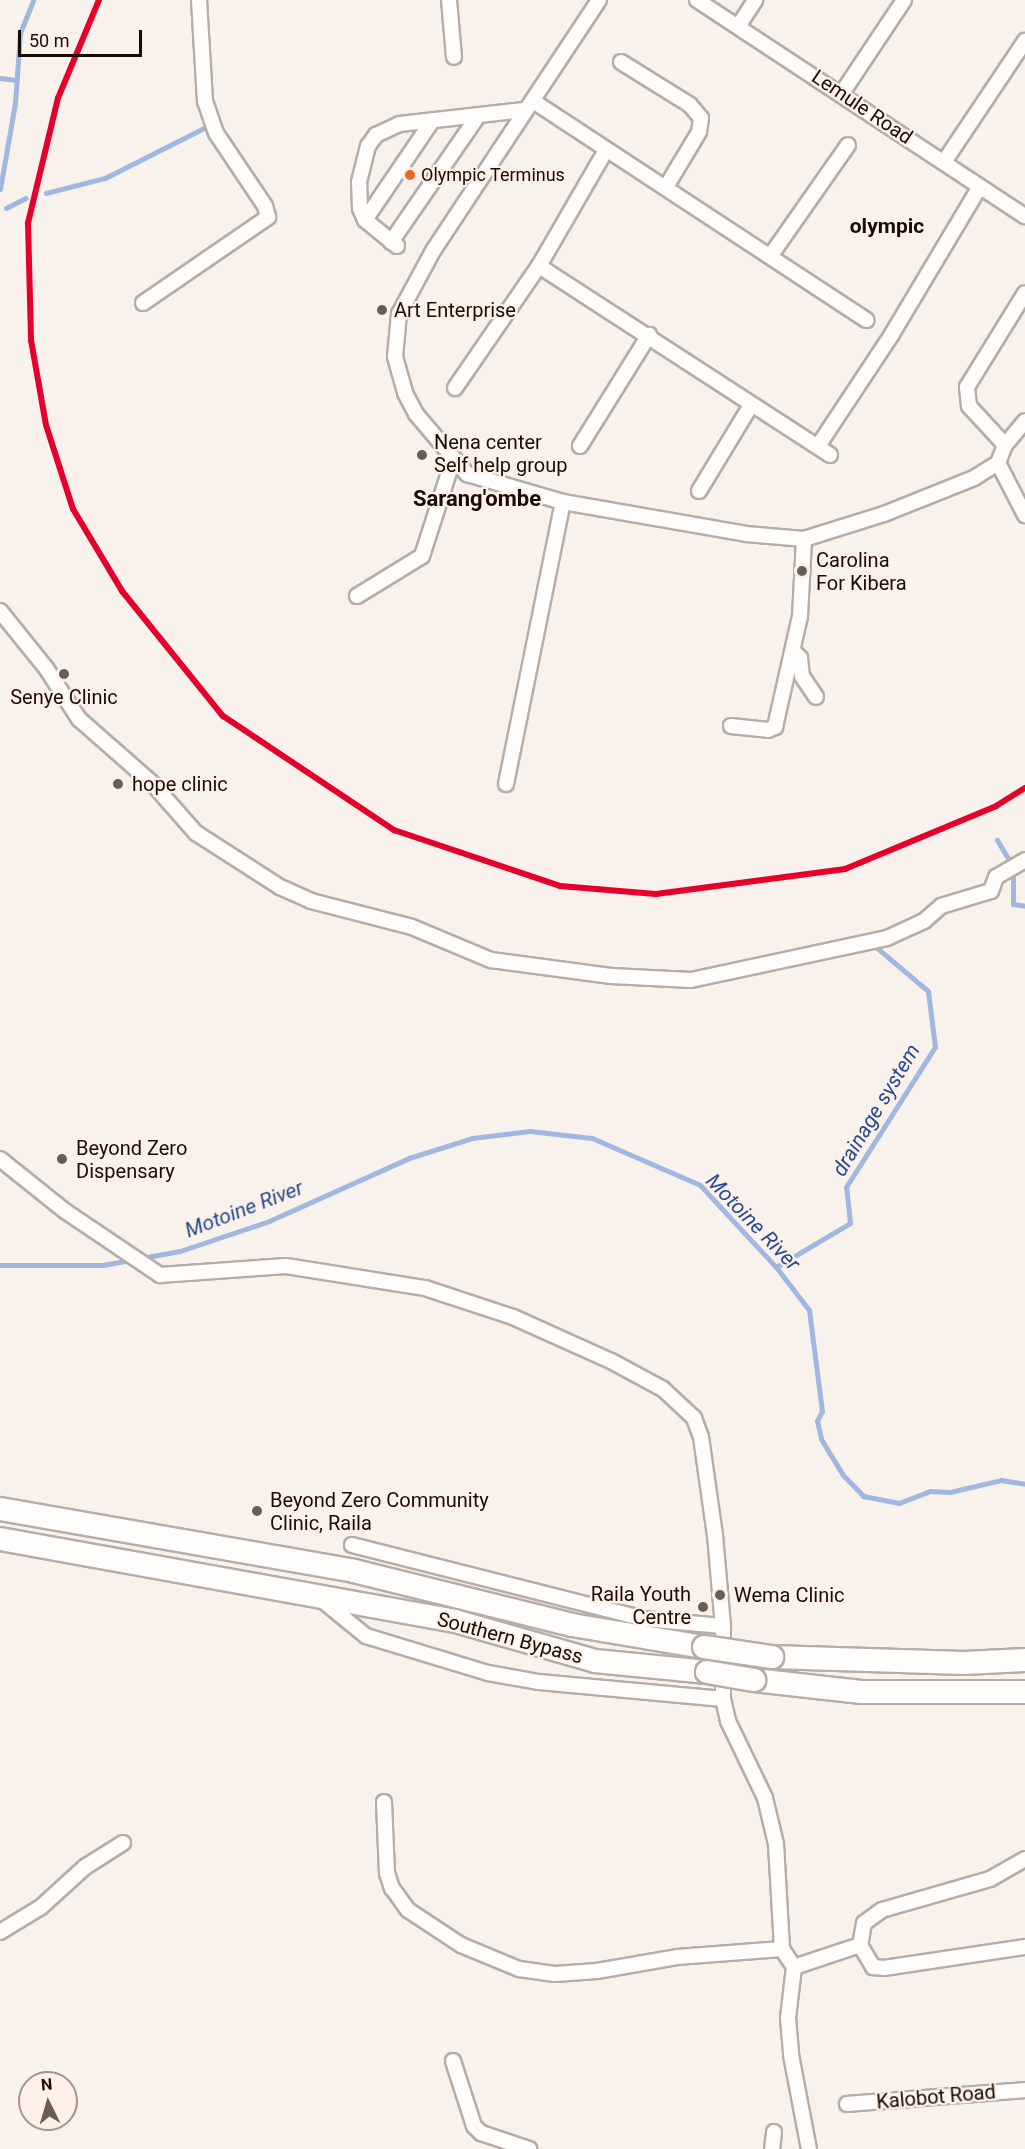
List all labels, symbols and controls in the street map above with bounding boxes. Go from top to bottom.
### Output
scale bar [21,18,146,56]
text: 50 m [29,30,69,51]
street label: Lemule Road [807,65,917,149]
place label: Olympic Terminus [421,164,565,186]
marker: Olympic Terminus [404,169,416,181]
district label: olympic [850,213,924,239]
place label: Art Enterprise [394,298,516,322]
marker: Art Enterprise [375,303,389,317]
place label: Nena center Self help group [434,431,567,478]
marker: Nena center Self help group [415,448,429,462]
district label: Sarang'ombe [413,486,541,512]
place label: Carolina For Kibera [816,548,907,595]
marker: Carolina For Kibera [793,562,811,580]
marker: Senye Clinic [55,665,73,683]
place label: Senye Clinic [10,685,118,709]
place label: hope clinic [132,772,228,796]
marker: hope clinic [109,775,127,793]
water label: drainage system [827,1039,925,1181]
place label: Beyond Zero Dispensary [76,1136,187,1183]
marker: Beyond Zero Dispensary [53,1150,71,1168]
water label: Motoine River [701,1168,805,1276]
water label: Motoine River [181,1175,307,1243]
place label: Beyond Zero Community Clinic, Raila [270,1488,489,1535]
marker: Beyond Zero Community Clinic, Raila [248,1502,266,1520]
place label: Raila Youth Centre [591,1583,691,1630]
place label: Wema Clinic [734,1583,845,1607]
marker: Wema Clinic [711,1586,729,1604]
marker: Raila Youth Centre [696,1600,710,1614]
street label: Southern Bypass [434,1607,586,1669]
north arrow [18,2071,78,2131]
text: N [40,2075,53,2095]
street label: Kalobot Road [875,2080,997,2114]

